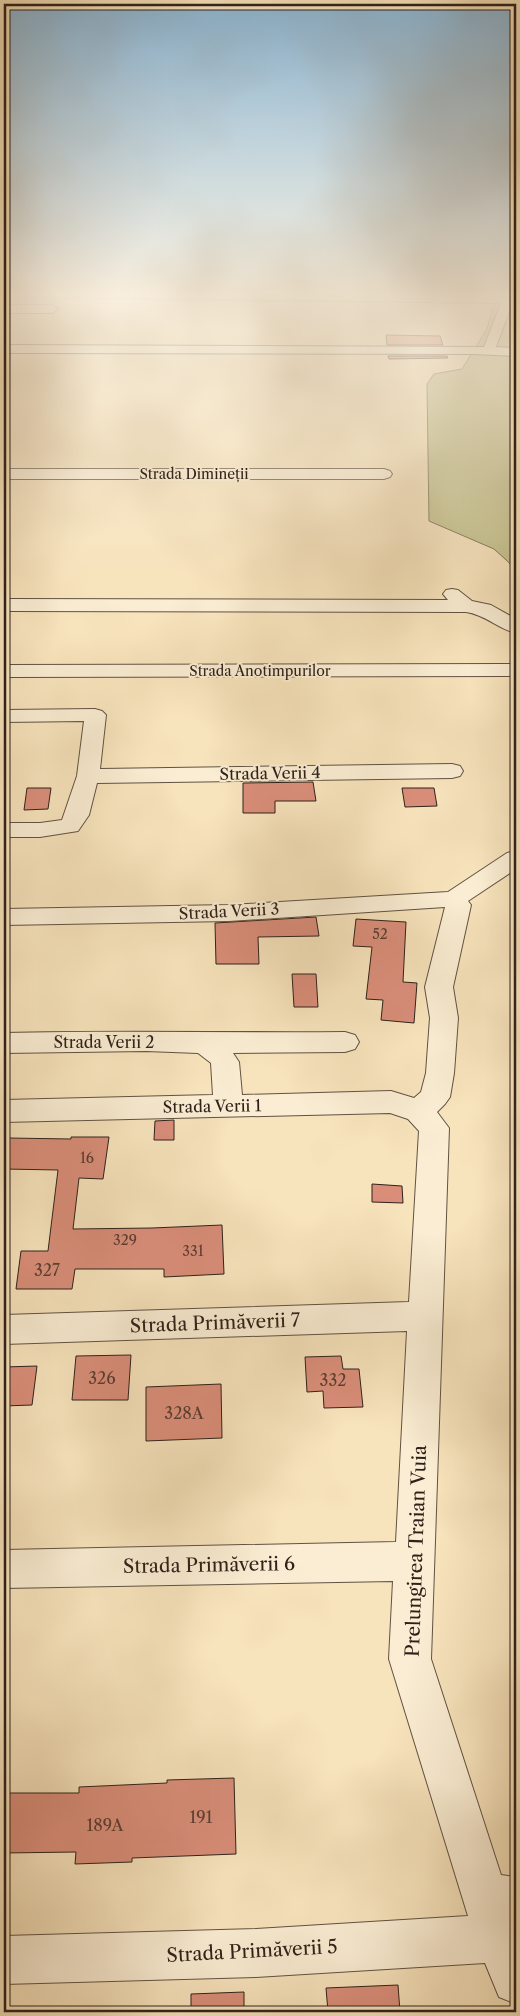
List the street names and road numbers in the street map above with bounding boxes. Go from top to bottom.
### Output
street label: Strada Dimineții [139,465,249,483]
street label: Strada Anotimpurilor [189,662,331,680]
street label: Strada Verii 4 [219,762,321,784]
street label: Strada Verii 3 [178,898,280,924]
street label: Strada Verii 2 [53,1032,155,1052]
street label: Strada Verii 1 [163,1095,262,1117]
street label: Strada Primăverii 7 [129,1309,301,1337]
street label: Prelungirea Traian Vuia [401,1445,431,1657]
street label: Strada Primăverii 6 [123,1552,295,1578]
street label: Strada Primăverii 5 [166,1935,338,1967]

